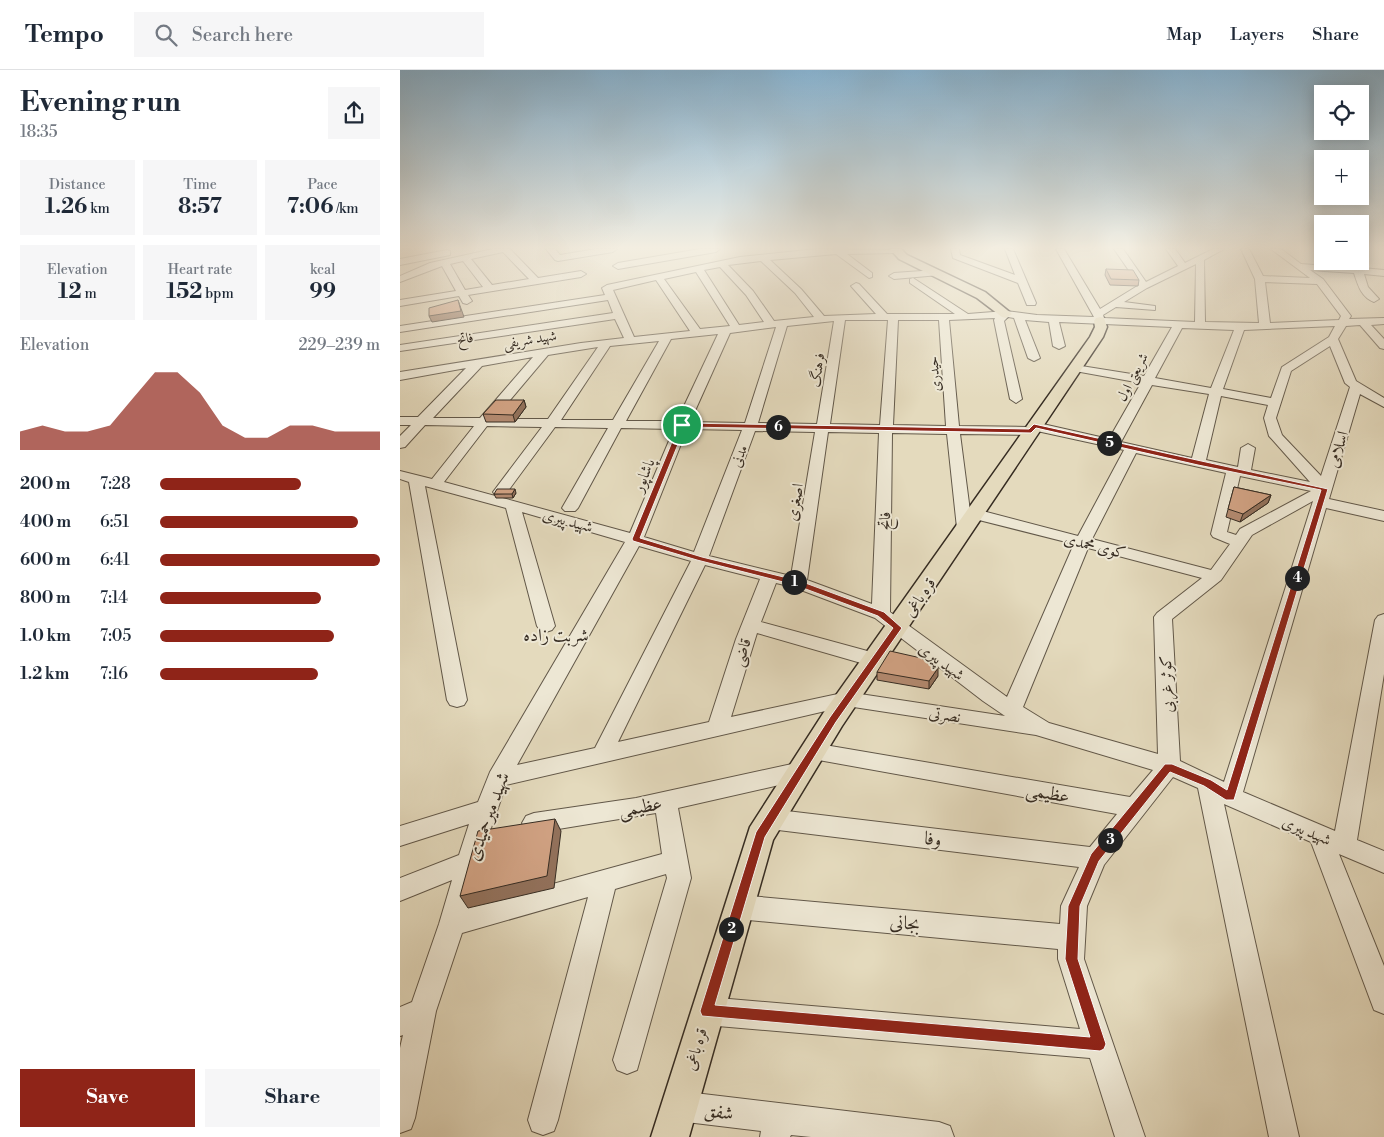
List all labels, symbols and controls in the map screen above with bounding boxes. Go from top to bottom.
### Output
search box [134,12,484,57]
text: Tempo [25,20,104,50]
icon: search [152,21,180,49]
text: Search here [192,23,293,47]
text: Map [1167,23,1202,46]
text: Layers [1230,23,1284,46]
text: Share [1312,23,1359,46]
text: Evening run [20,85,181,120]
map controls [1314,85,1369,270]
button: locate [1314,85,1369,140]
button: share [328,87,380,139]
text: 18:35 [20,122,58,142]
button: + [1314,150,1369,205]
text: Distance [49,176,106,194]
text: Time [183,176,217,194]
text: Pace [308,176,338,194]
text: 1.26 [45,194,87,220]
text: 8:57 [178,194,222,220]
text: 7:06 [287,194,333,220]
text: km [87,200,110,218]
text: /km [333,200,359,218]
button: − [1314,215,1369,270]
text: Elevation [47,261,108,279]
text: Heart rate [168,261,232,279]
text: kcal [310,261,335,279]
text: 12 [58,279,82,305]
text: 152 [166,279,202,305]
text: 99 [309,279,336,305]
text: m [82,285,97,303]
text: bpm [202,285,234,303]
street label: شهید شریفى [502,327,558,354]
street label: فاتح [456,329,475,352]
text: Elevation [20,335,89,355]
text: 229–239 m [298,335,380,355]
street label: شریعتی اول [1113,350,1153,405]
street label: فرهنگ [806,352,829,388]
street label: حیدری [924,355,946,392]
pin [661,404,703,446]
icon: arrive [668,411,696,439]
pin: 6 [766,414,790,440]
text: 6 [774,418,783,436]
street label: اسلامی [1323,428,1353,470]
pin: 5 [1096,430,1122,456]
text: 5 [1105,434,1114,452]
street label: مدنی [728,443,752,470]
street label: پاشاپور [627,455,661,497]
text: 200 m [20,474,70,494]
text: 7:28 [100,474,131,494]
street label: اصغری [782,482,808,523]
street label: شهید پیری [540,505,595,538]
street label: فاتح [875,511,898,531]
text: 400 m [20,512,71,532]
text: 6:51 [100,512,129,532]
street label: کوی محمدی [1062,529,1128,563]
text: 600 m [20,550,70,570]
text: 6:41 [100,550,130,570]
pin: 4 [1284,566,1310,590]
text: 4 [1293,569,1302,587]
pin: 1 [782,570,806,594]
text: 1 [791,573,798,591]
street label: قره باغی [899,574,940,621]
text: 800 m [20,588,71,608]
text: 7:14 [100,588,128,608]
district label: شربت زاده [523,624,589,647]
text: 1.0 km [20,626,71,646]
text: 7:05 [100,626,131,646]
street label: قاضی [728,636,757,669]
street label: شهید پیری [914,639,968,686]
street label: کوثر غربی [1156,655,1179,713]
text: 1.2 km [20,664,69,684]
text: 7:16 [100,664,128,684]
street label: نصرتی [928,703,962,727]
street label: شهید میرحمیدی [461,769,515,864]
street label: عظیمی [1024,777,1072,810]
street label: عظیمی [616,791,664,824]
street label: شهید پیری [1279,812,1334,851]
street label: وفا [923,826,943,852]
pin: 3 [1098,828,1122,852]
text: 3 [1106,831,1115,849]
street label: بجانی [889,910,921,936]
pin: 2 [718,916,744,942]
text: 2 [727,920,736,938]
street label: قره باغی [680,1026,712,1073]
button: Save [20,1069,195,1127]
button: Share [205,1069,380,1127]
street label: شفق [703,1098,735,1126]

